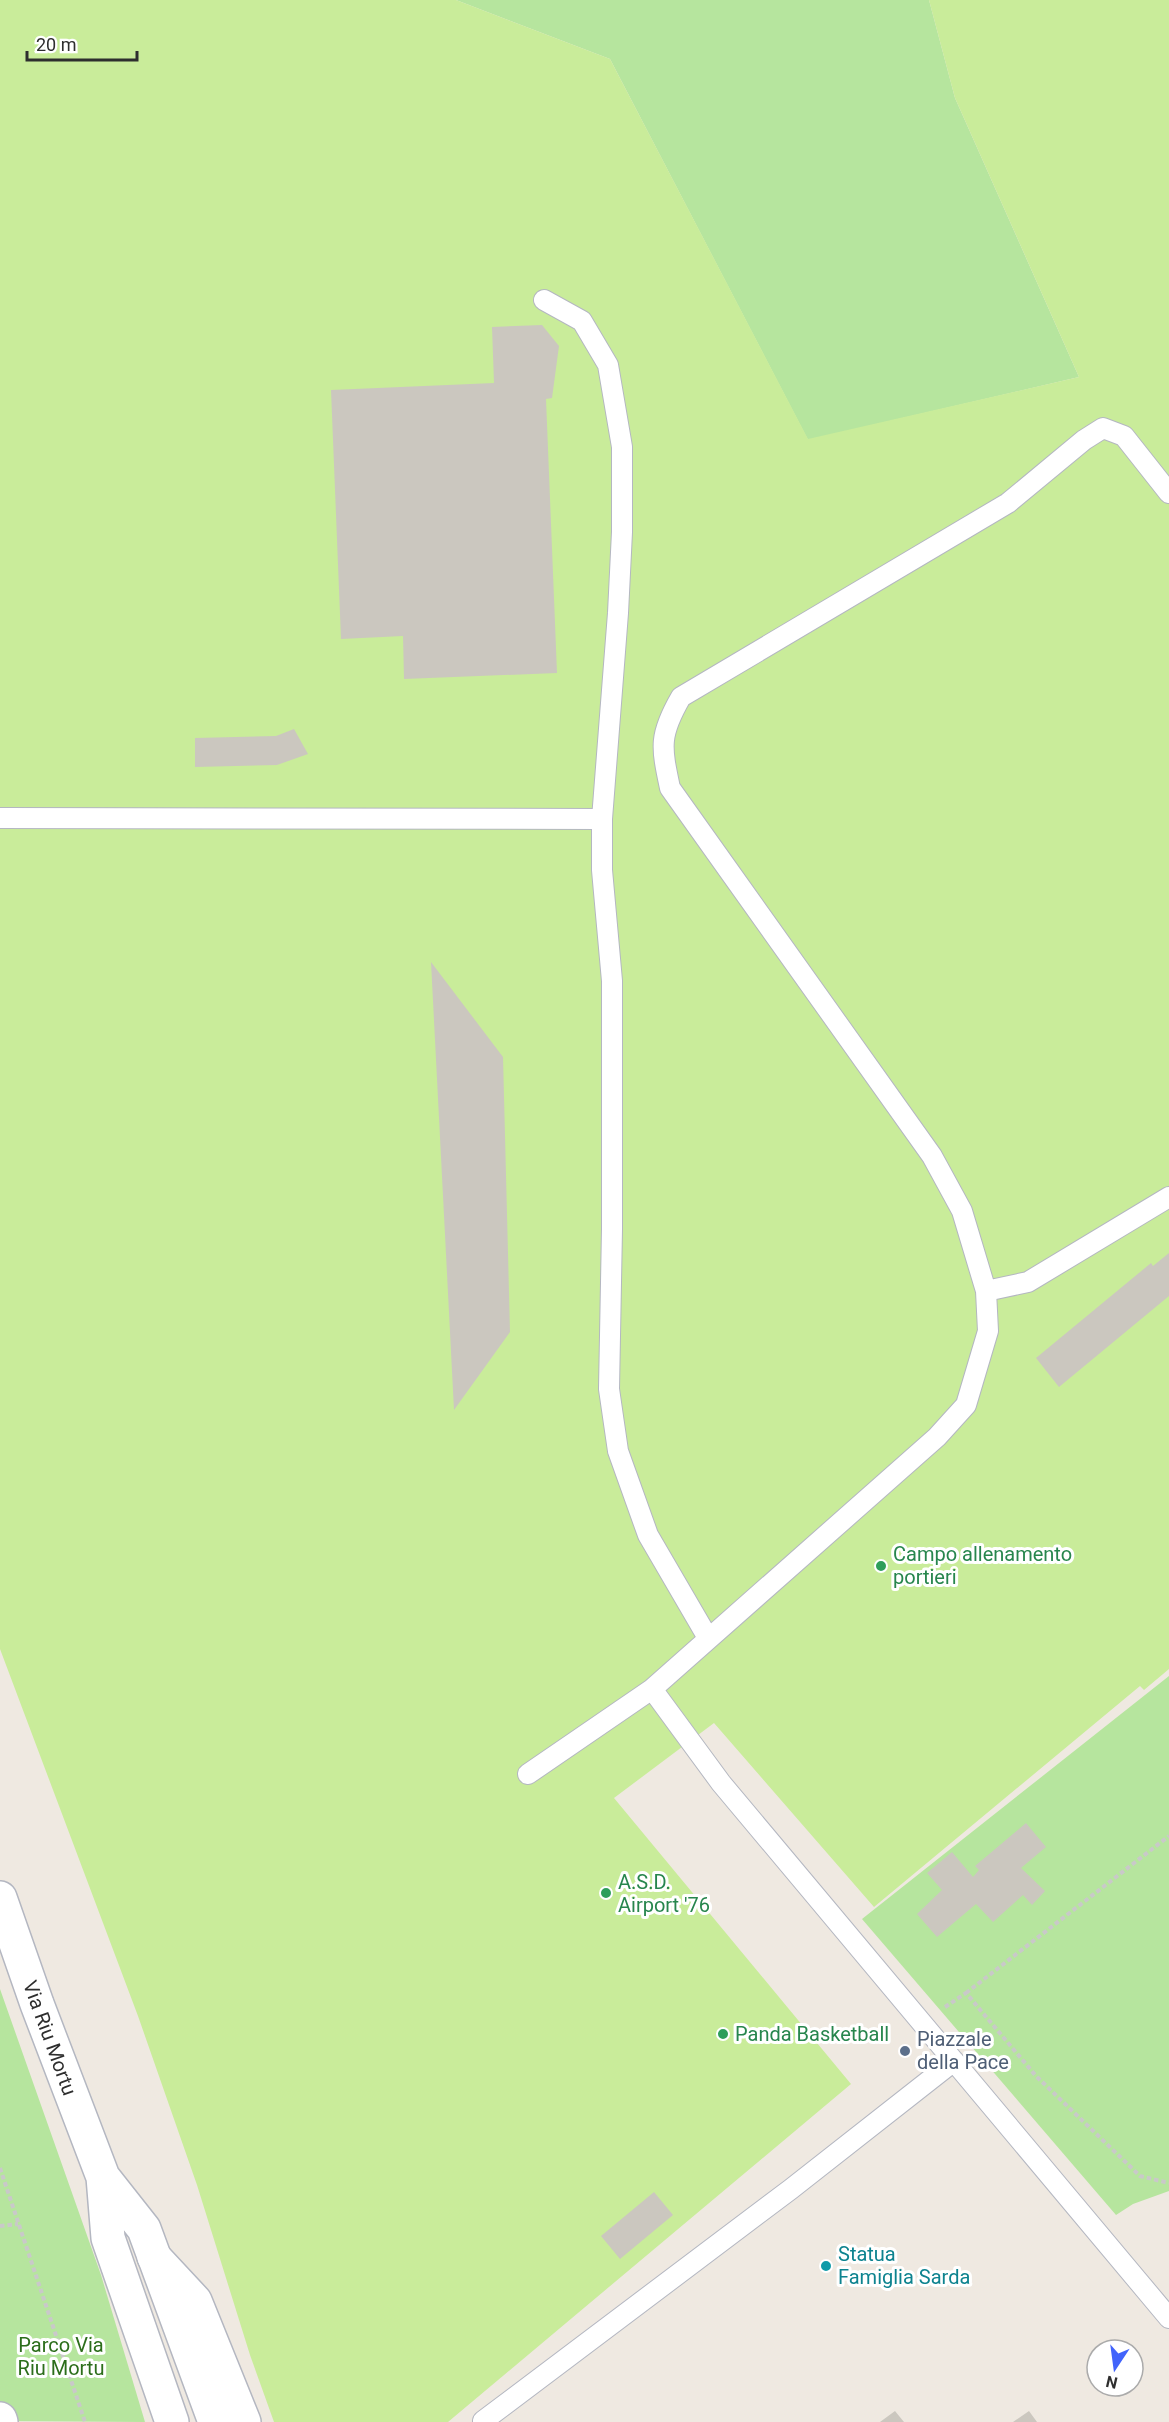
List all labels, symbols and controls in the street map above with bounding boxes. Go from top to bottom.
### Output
scale bar [27,24,136,62]
text: 20 m [36,34,76,55]
place label: Campo allenamento portieri [893,1542,1072,1589]
marker: Campo allenamento portieri [874,1559,888,1573]
place label: A.S.D. Airport '76 [618,1870,710,1917]
marker: A.S.D. Airport '76 [599,1886,613,1900]
street label: Via Riu Mortu [18,1977,82,2099]
place label: Panda Basketball [735,2022,889,2046]
marker: Panda Basketball [716,2027,730,2041]
place label: Piazzale della Pace [917,2027,1009,2074]
marker: Piazzale della Pace [898,2044,912,2058]
place label: Statua Famiglia Sarda [838,2242,970,2289]
marker: Statua Famiglia Sarda [819,2259,833,2273]
park label: Parco Via Riu Mortu [18,2333,104,2380]
north arrow [1085,2338,1145,2398]
text: N [1104,2372,1119,2393]

